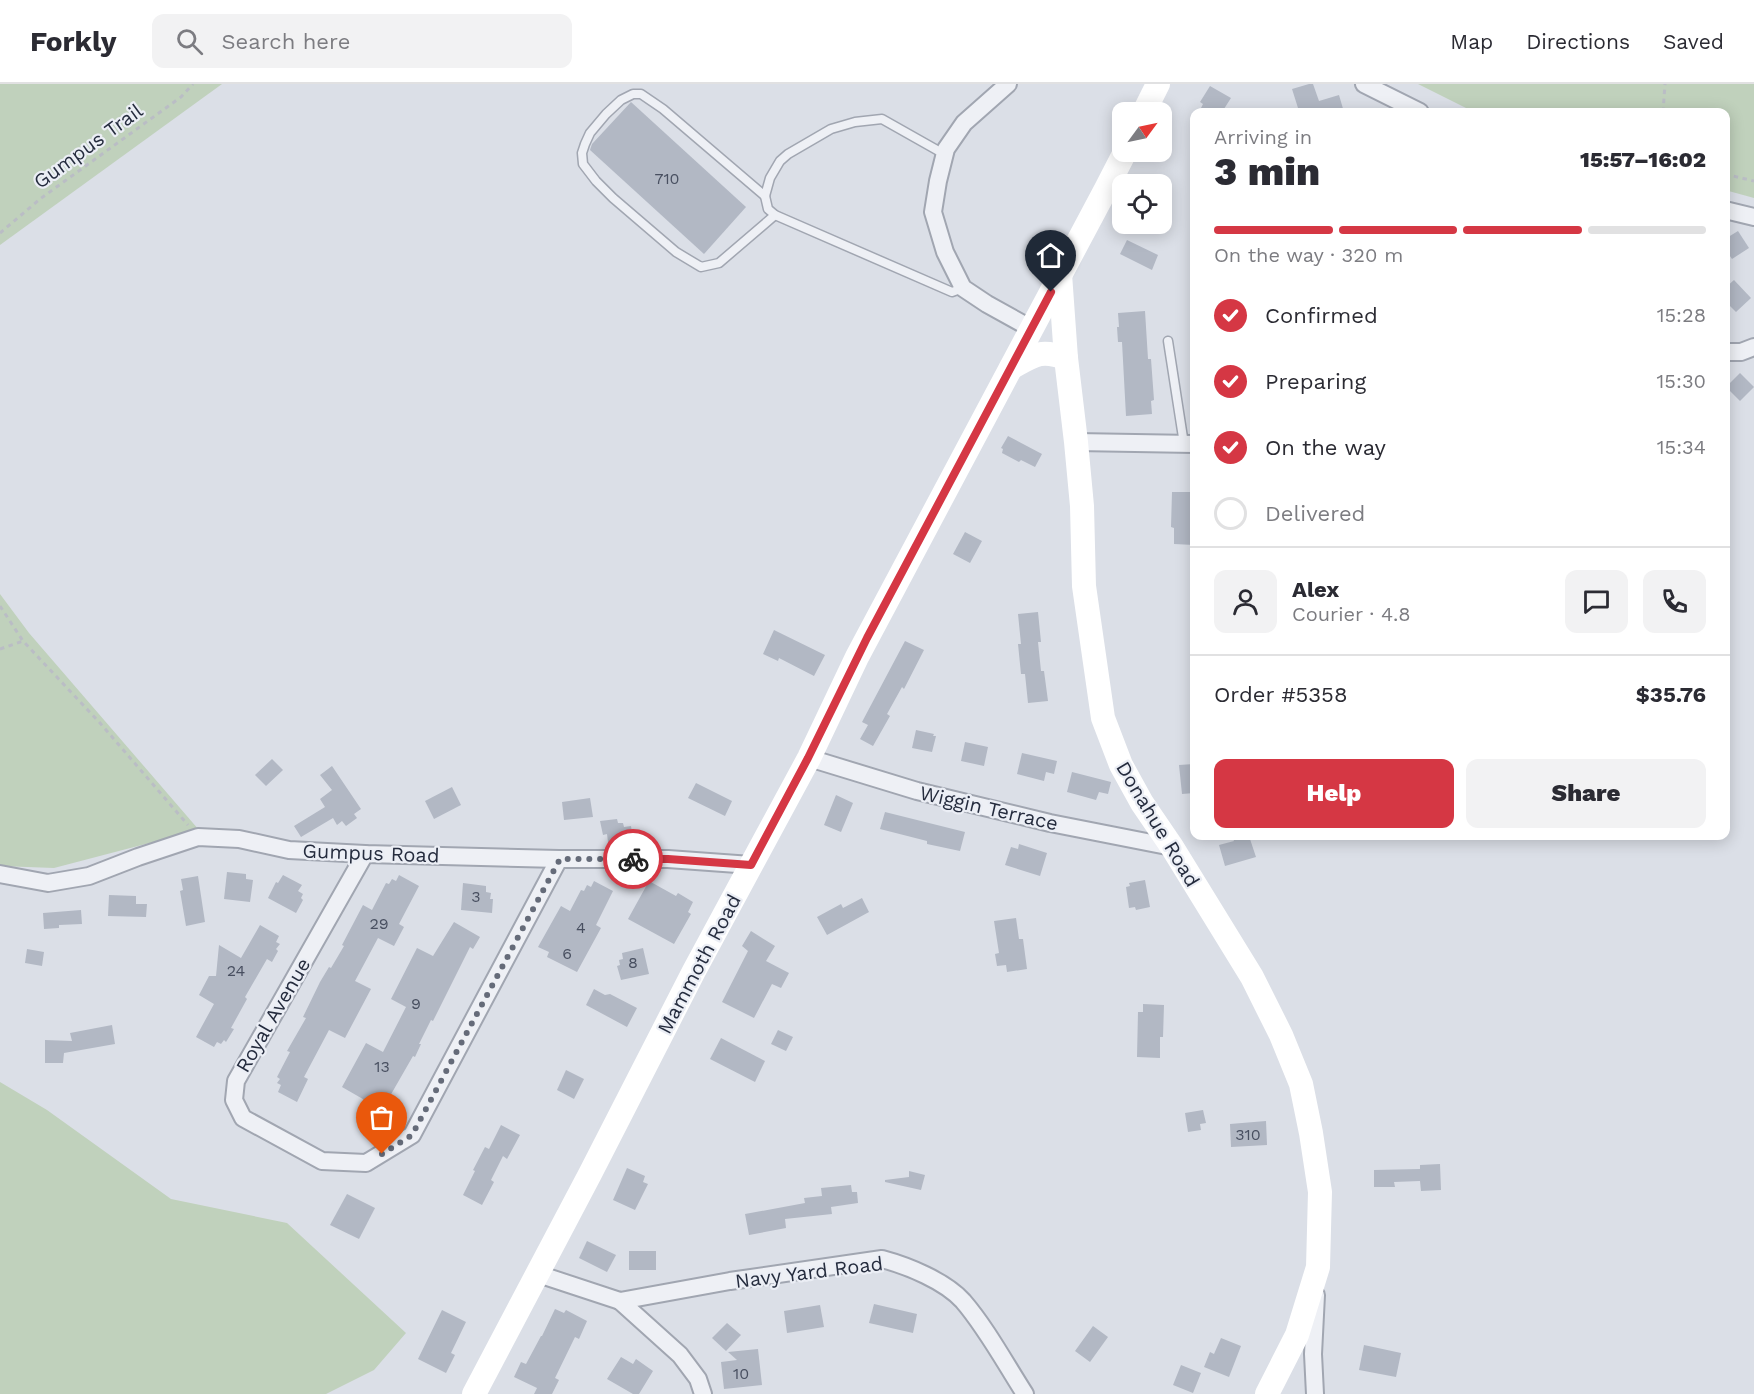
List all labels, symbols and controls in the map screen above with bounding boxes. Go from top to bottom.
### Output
search box [152,14,572,68]
text: Forkly [30,25,116,58]
icon: search [173,25,206,58]
text: Search here [221,29,350,54]
text: Map [1450,29,1493,54]
text: Directions [1526,29,1630,54]
text: Saved [1663,29,1724,54]
street label: Gumpus Trail [29,98,147,194]
north arrow [1112,102,1172,162]
map controls [1112,102,1172,234]
text: Arriving in [1214,125,1312,149]
text: 15:57–16:02 [1580,147,1706,172]
text: 3 min [1214,149,1320,194]
house number: 710 [654,169,680,188]
button: locate [1112,174,1172,234]
pin [1025,230,1076,292]
icon: home [1034,239,1067,272]
text: On the way · 320 m [1214,243,1403,267]
icon: check [1214,299,1247,332]
text: Confirmed [1265,303,1378,328]
text: 15:28 [1657,303,1706,327]
icon: check [1214,365,1247,398]
text: Preparing [1265,369,1366,394]
text: 15:30 [1657,369,1706,393]
icon: check [1214,431,1247,464]
text: On the way [1265,435,1386,460]
text: 15:34 [1657,435,1706,459]
text: Delivered [1265,501,1365,526]
button: person [1214,570,1277,633]
button: chat [1565,570,1628,633]
button: phone [1643,570,1706,633]
text: Alex [1292,577,1339,602]
text: Courier · 4.8 [1292,602,1411,626]
text: Order #5358 [1214,682,1347,707]
text: $35.76 [1636,682,1706,707]
street label: Donahue Road [1111,757,1205,891]
button: Help [1214,759,1454,828]
button: Share [1466,759,1706,828]
street label: Wiggin Terrace [917,780,1061,836]
courier [603,829,663,889]
street label: Gumpus Road [302,839,440,867]
icon: bike [617,843,650,876]
house number: 3 [471,887,481,906]
street label: Mammoth Road [652,890,746,1038]
house number: 29 [369,914,389,933]
house number: 4 [576,918,586,937]
house number: 6 [562,944,572,963]
street label: Royal Avenue [231,953,315,1077]
house number: 8 [628,953,638,972]
house number: 24 [227,961,246,980]
house number: 9 [411,994,421,1013]
house number: 13 [374,1057,390,1076]
pin [356,1092,407,1154]
icon: bag [365,1101,398,1134]
house number: 310 [1235,1125,1261,1144]
street label: Navy Yard Road [734,1251,884,1293]
house number: 10 [733,1364,749,1383]

